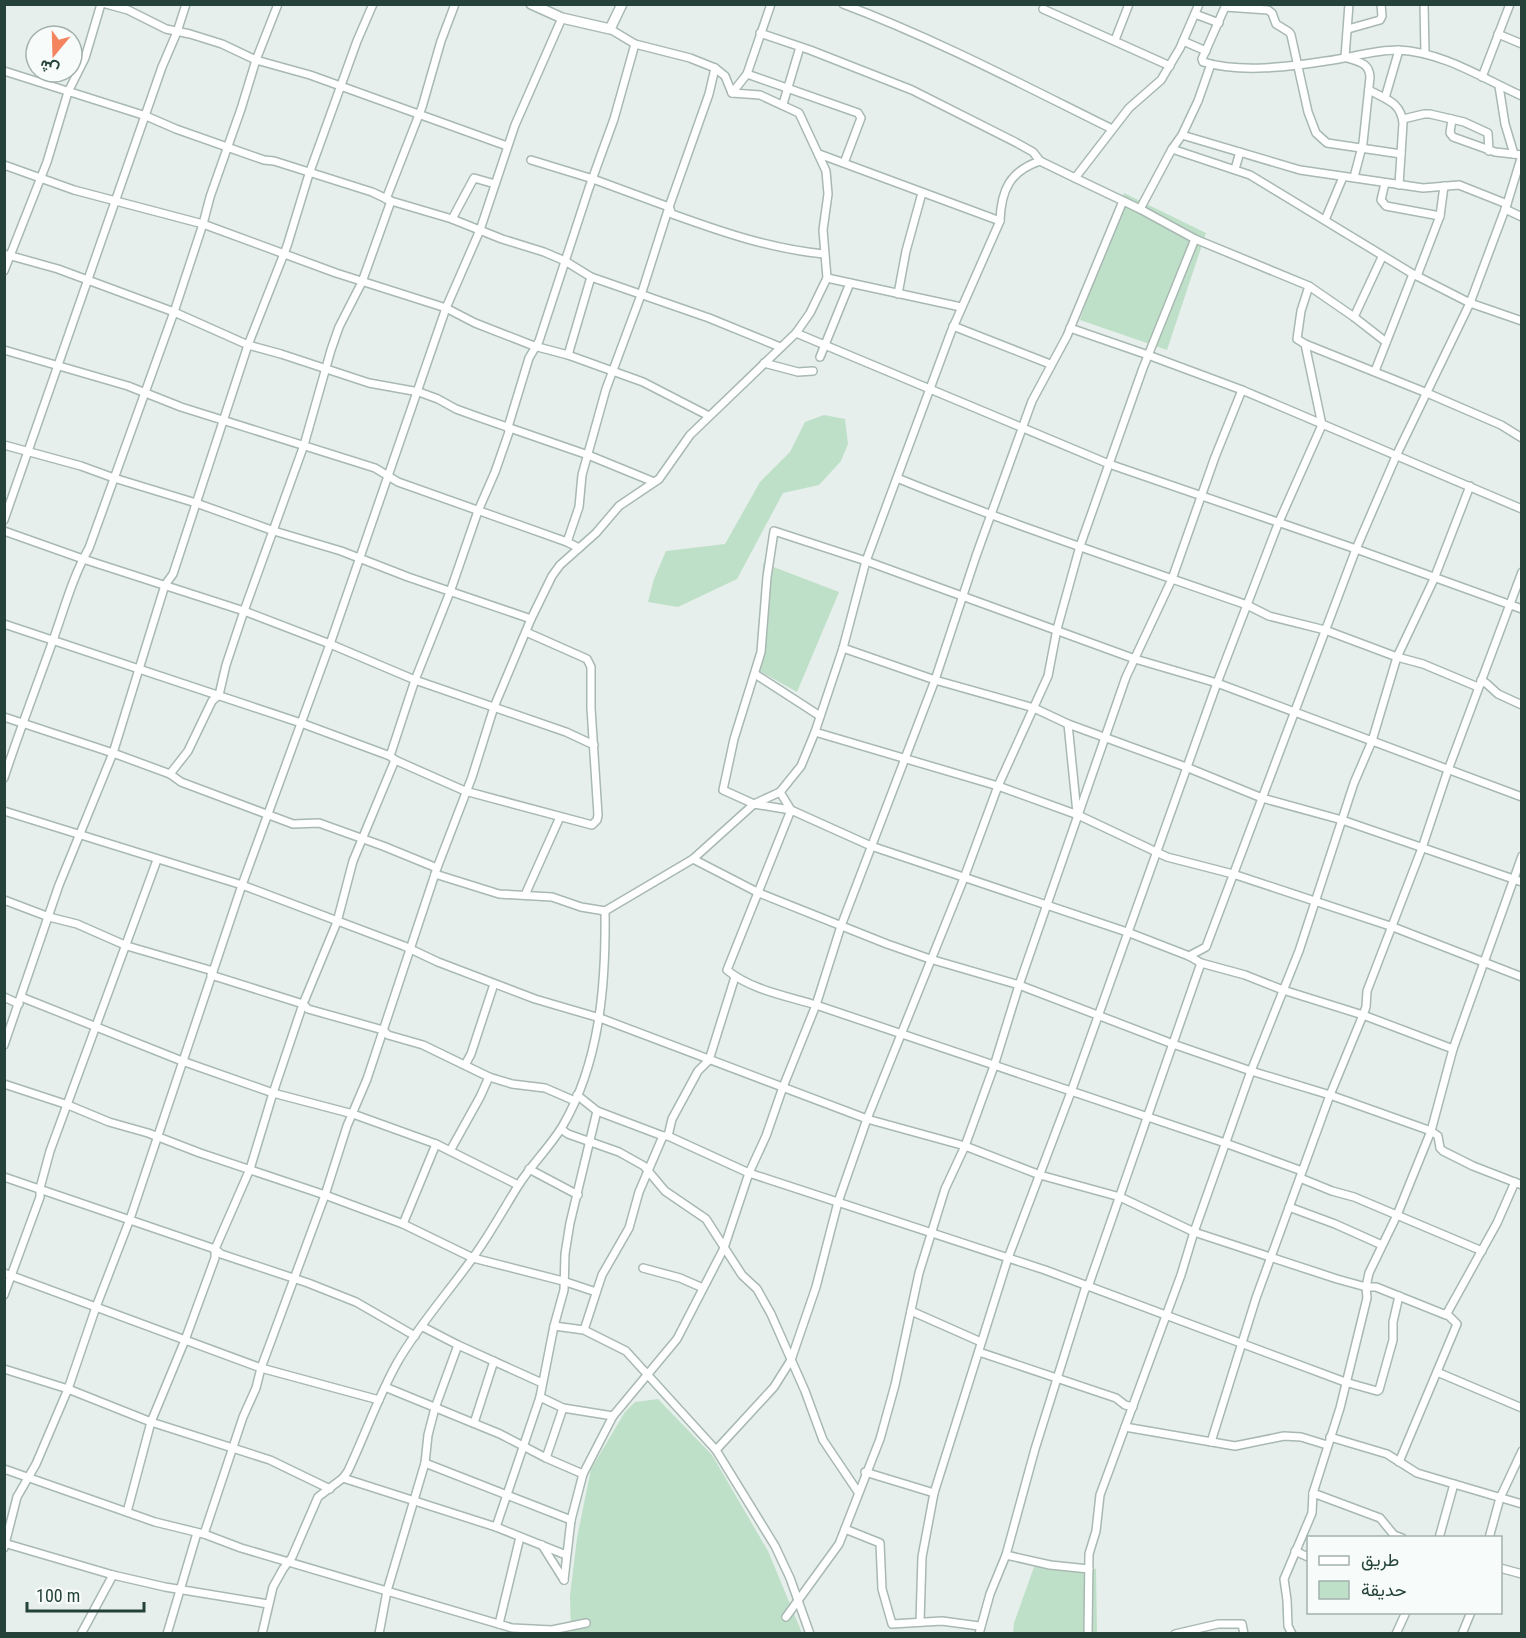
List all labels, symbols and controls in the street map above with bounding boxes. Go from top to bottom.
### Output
north arrow [24,24,84,84]
text: ش [37,56,61,80]
legend [1307,1536,1502,1614]
text: طريق [1361,1549,1399,1571]
scale bar [27,1575,144,1613]
text: حديقة [1361,1579,1407,1600]
text: 100 m [36,1585,80,1606]

